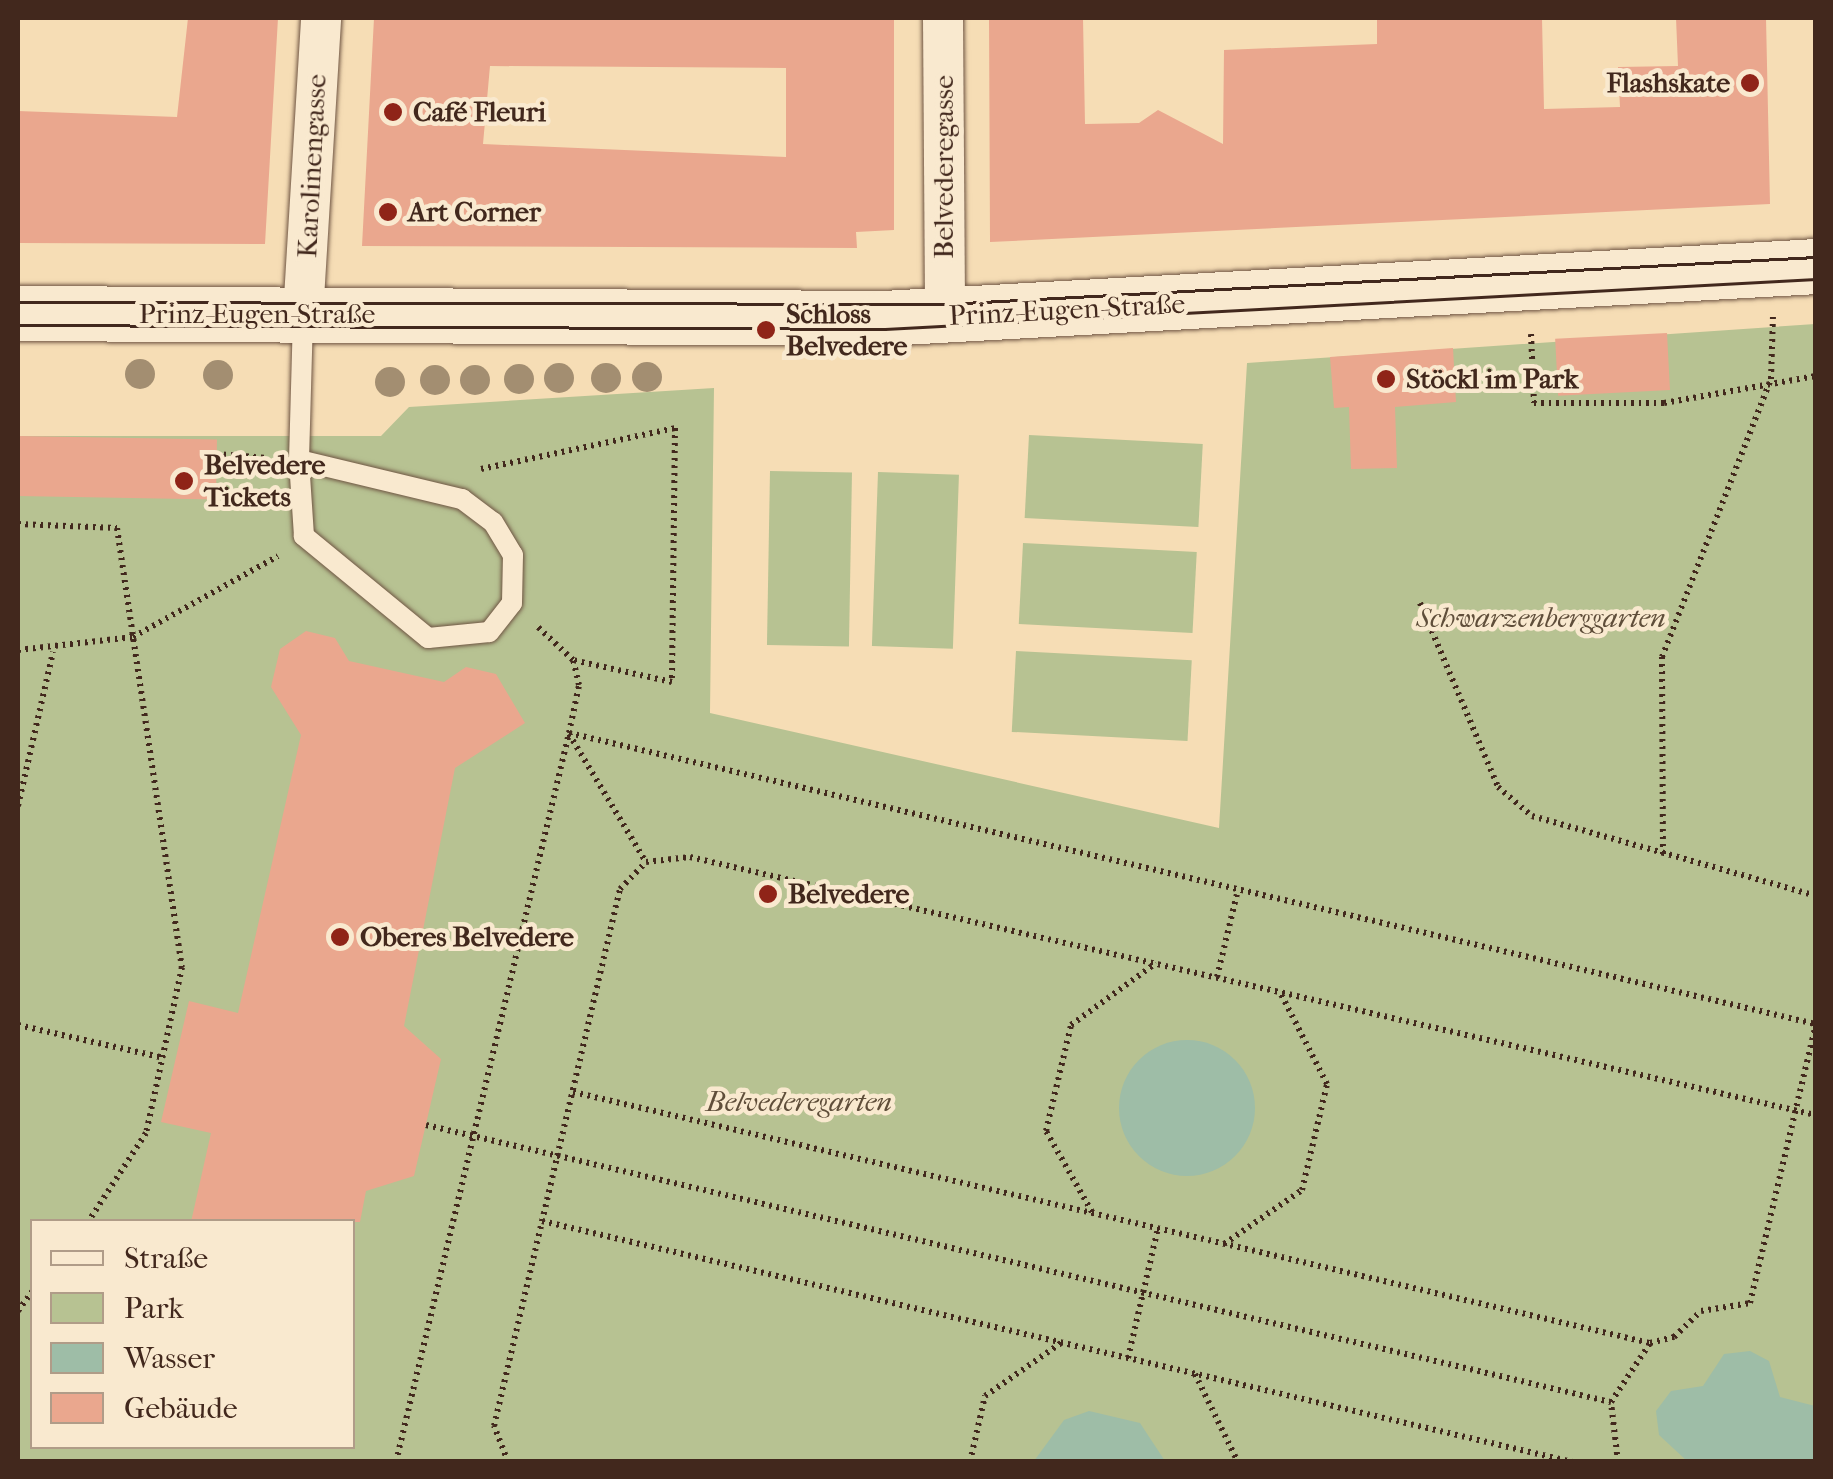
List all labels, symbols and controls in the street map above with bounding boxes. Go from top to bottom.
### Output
place label: Flashskate [1607,66,1730,100]
marker: Flashskate [1739,72,1761,94]
street label: Karolinengasse [290,73,334,259]
street label: Belvederegasse [927,75,961,259]
place label: Café Fleuri [413,95,546,129]
marker: Café Fleuri [382,101,404,123]
place label: Art Corner [408,195,541,229]
marker: Art Corner [377,201,399,223]
street label: Prinz-Eugen-Straße [948,287,1186,333]
street label: Prinz-Eugen-Straße [139,297,375,331]
place label: Schloss Belvedere [786,297,907,363]
marker: Schloss Belvedere [755,319,777,341]
place label: Stöckl im Park [1406,362,1578,396]
marker: Stöckl im Park [1375,368,1397,390]
place label: Belvedere Tickets [204,448,325,514]
marker: Belvedere Tickets [173,470,195,492]
park label: Schwarzenberggarten [1416,601,1666,635]
place label: Belvedere [788,877,909,911]
marker: Belvedere [757,883,779,905]
place label: Oberes Belvedere [360,920,574,954]
marker: Oberes Belvedere [329,926,351,948]
park label: Belvederegarten [706,1085,892,1119]
legend [30,1219,355,1449]
text: Straße [124,1241,208,1276]
text: Park [124,1291,184,1326]
text: Wasser [124,1341,215,1376]
text: Gebäude [124,1391,238,1426]

